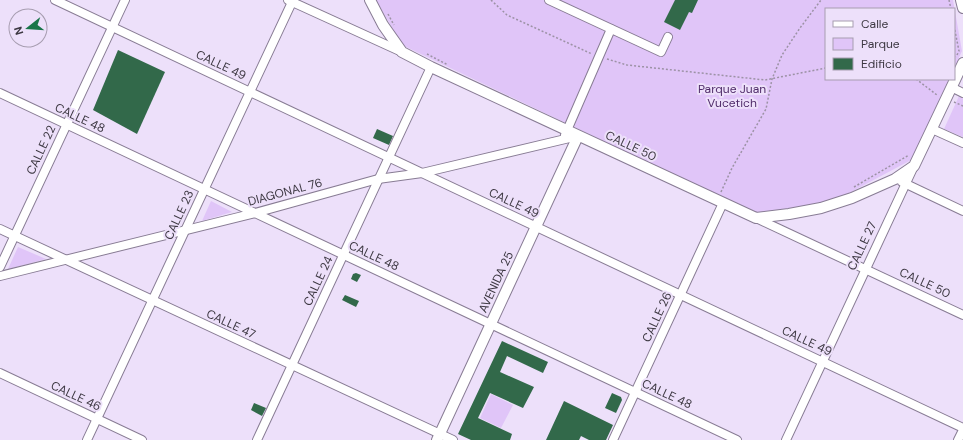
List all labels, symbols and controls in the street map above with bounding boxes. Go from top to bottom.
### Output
north arrow [8,8,48,48]
legend [825,8,955,80]
text: Calle [861,16,888,32]
text: N [11,25,26,37]
text: Parque [861,36,900,52]
street label: CALLE 49 [193,46,249,84]
text: Edificio [861,56,902,72]
park label: Parque Juan Vucetich [698,81,766,111]
street label: CALLE 48 [52,99,108,137]
street label: CALLE 22 [23,123,59,177]
street label: CALLE 50 [603,127,659,165]
street label: DIAGONAL 76 [246,174,324,210]
street label: CALLE 49 [486,184,542,222]
street label: CALLE 23 [161,188,197,242]
street label: CALLE 27 [844,219,880,273]
street label: CALLE 48 [346,237,402,275]
street label: AVENIDA 25 [475,249,517,315]
street label: CALLE 24 [300,254,336,308]
street label: CALLE 50 [897,264,953,302]
street label: CALLE 26 [638,289,676,345]
street label: CALLE 47 [204,306,258,342]
street label: CALLE 49 [779,322,835,360]
street label: CALLE 48 [639,375,695,413]
street label: CALLE 46 [48,377,104,415]

